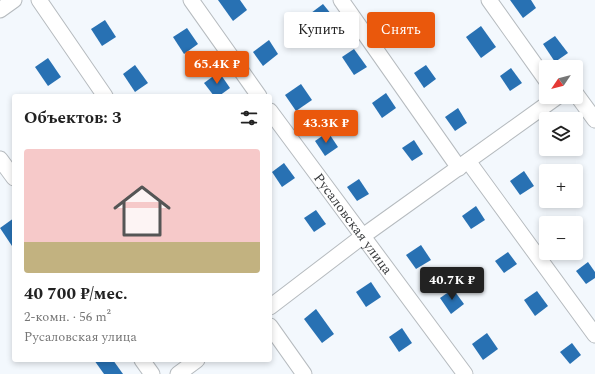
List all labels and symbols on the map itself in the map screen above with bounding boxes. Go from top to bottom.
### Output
pin: 65.4K ₽ [180,51,254,85]
north arrow [539,60,583,104]
pin: 43.3K ₽ [289,110,363,144]
street label: Русаловская улица [309,168,398,279]
pin: 40.7K ₽ [415,267,489,301]

